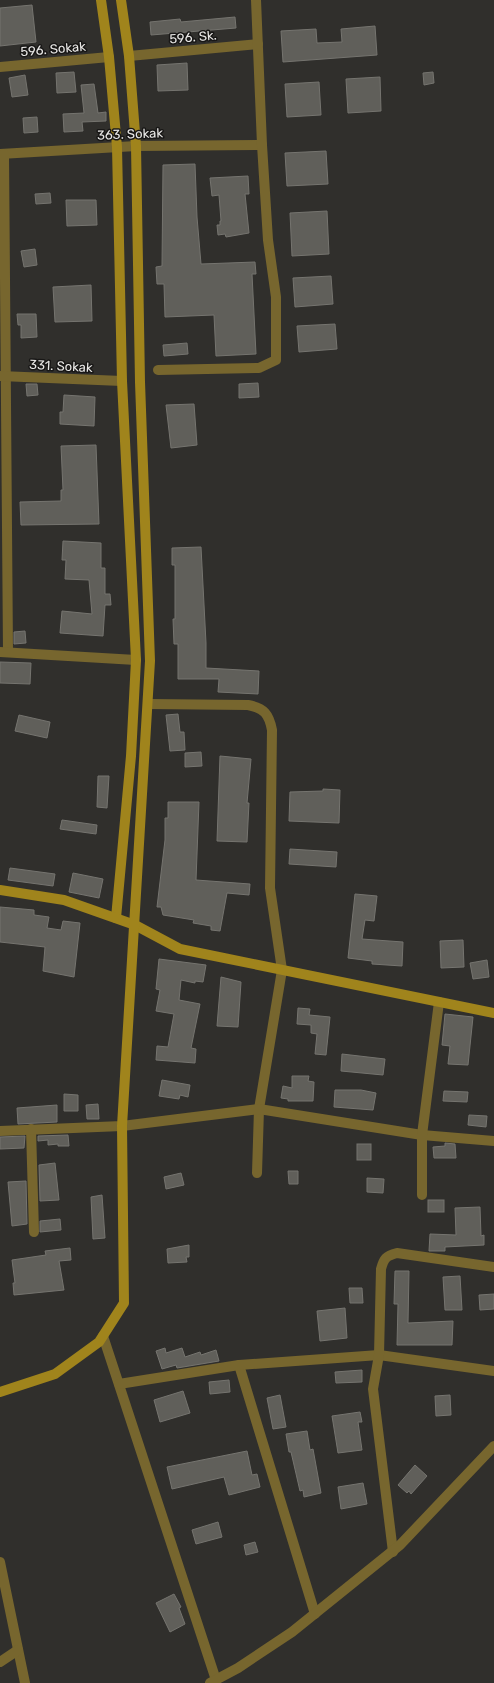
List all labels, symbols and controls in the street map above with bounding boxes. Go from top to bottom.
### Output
street label: 596. Sk. [169,27,217,47]
street label: 596. Sokak [20,39,87,59]
street label: 363. Sokak [97,125,163,143]
street label: 331. Sokak [29,357,93,375]

